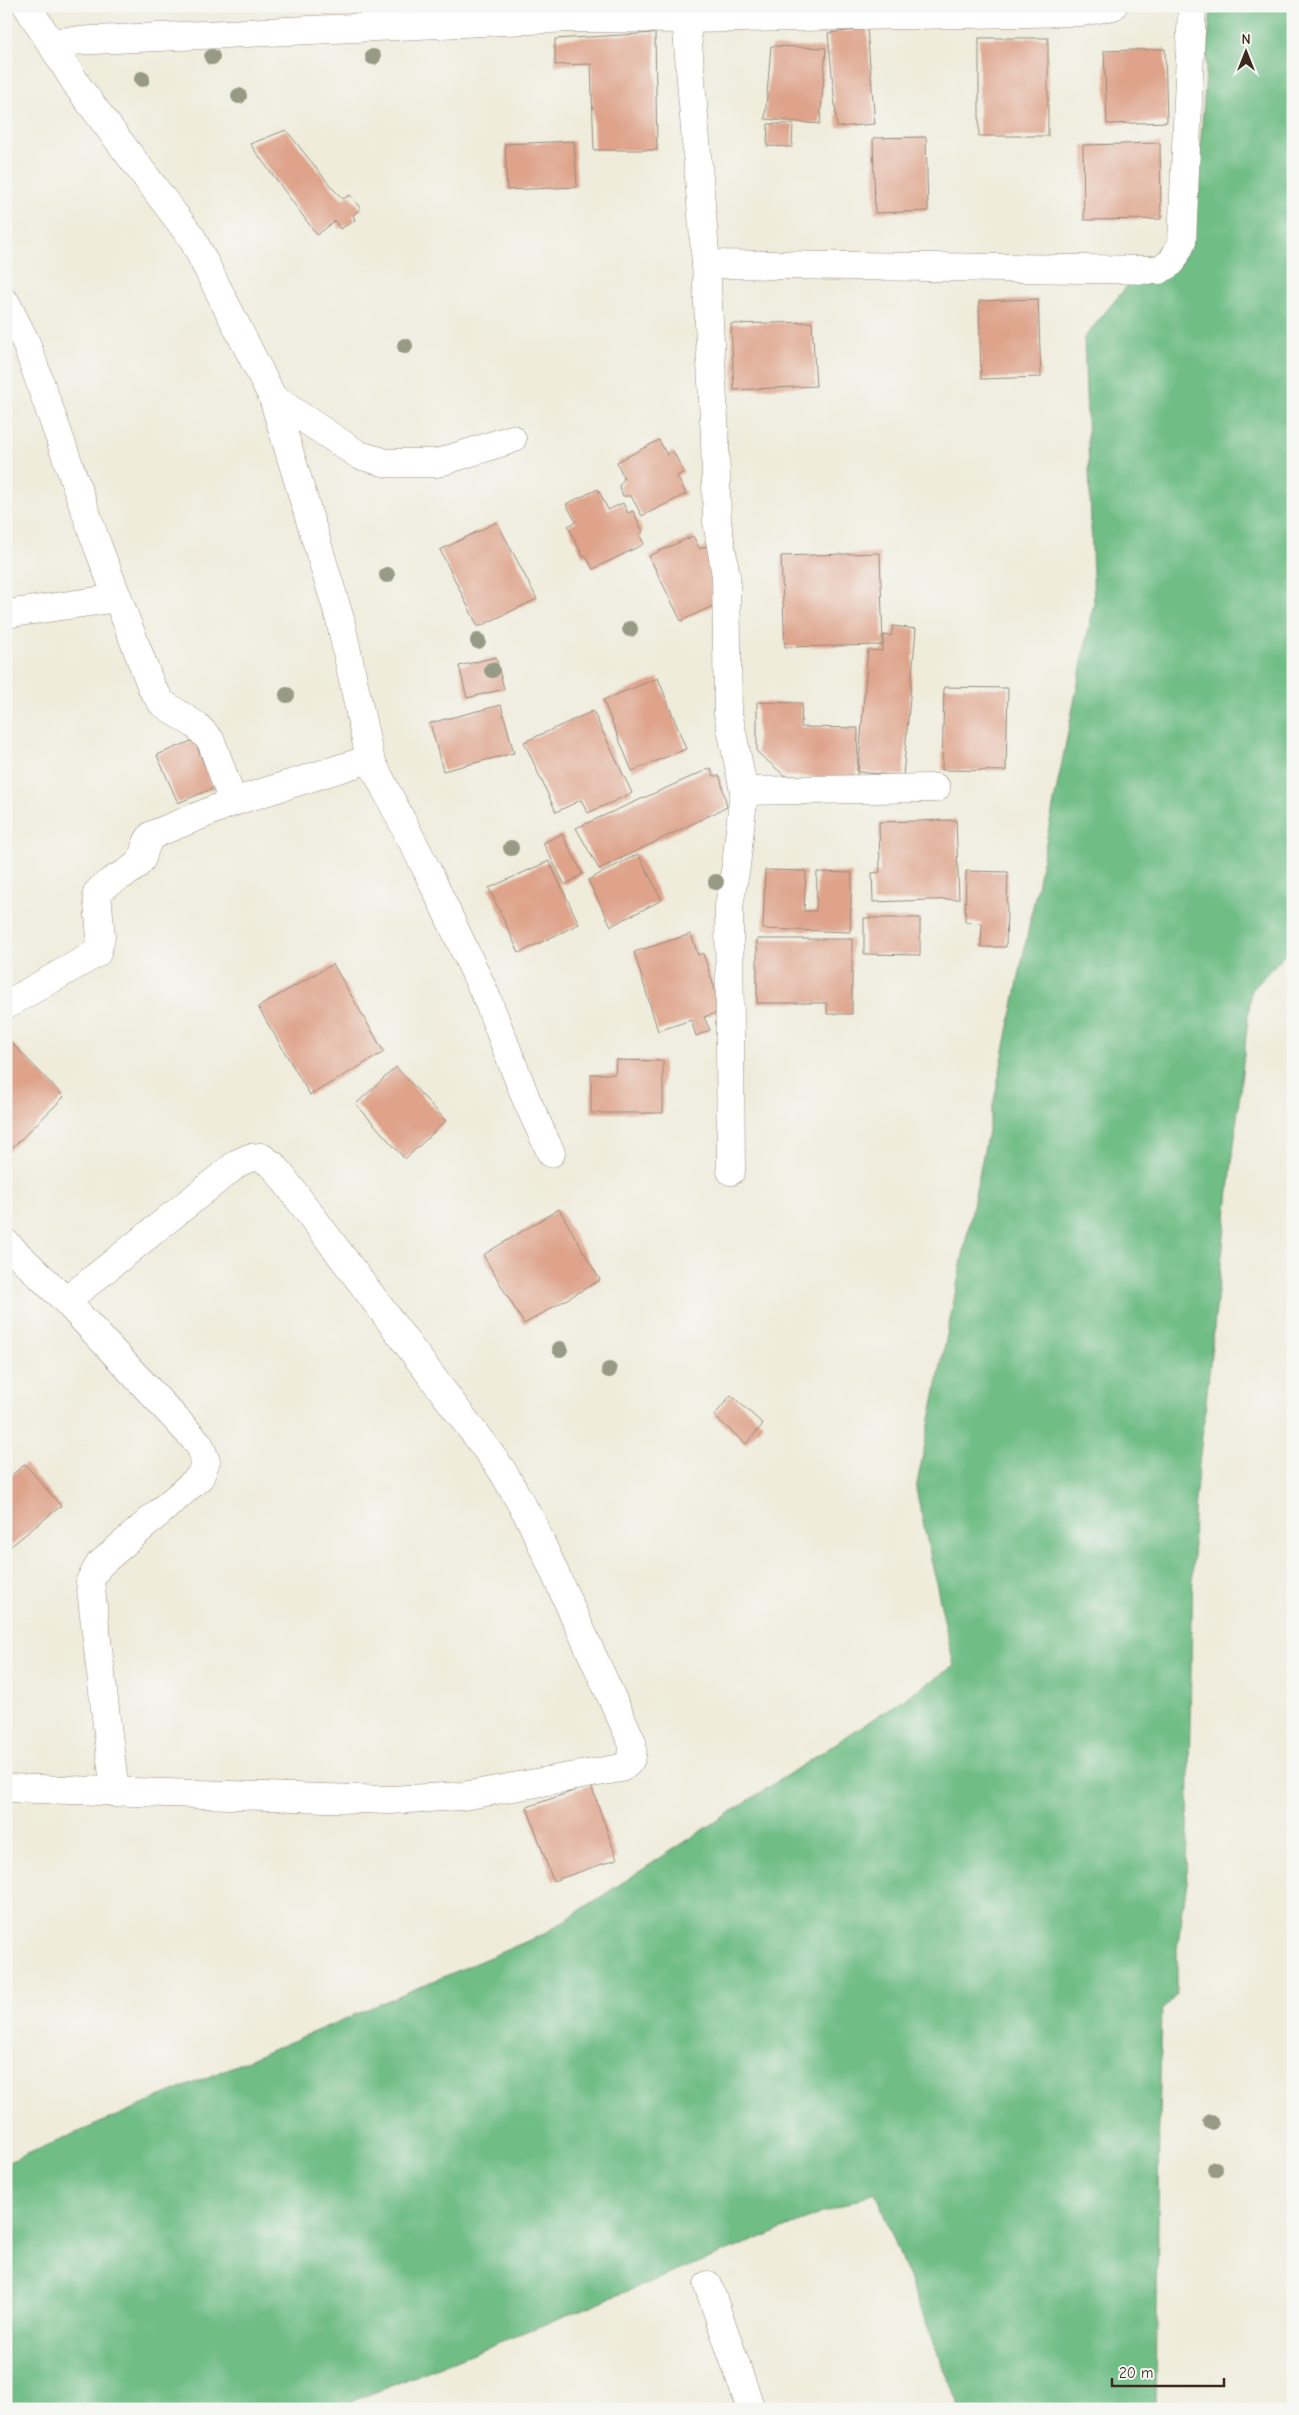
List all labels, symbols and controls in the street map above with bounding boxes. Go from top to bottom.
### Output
north arrow [1222,28,1272,78]
text: N [1241,31,1251,48]
scale bar [1112,2355,1224,2387]
text: 20 m [1119,2364,1153,2382]

